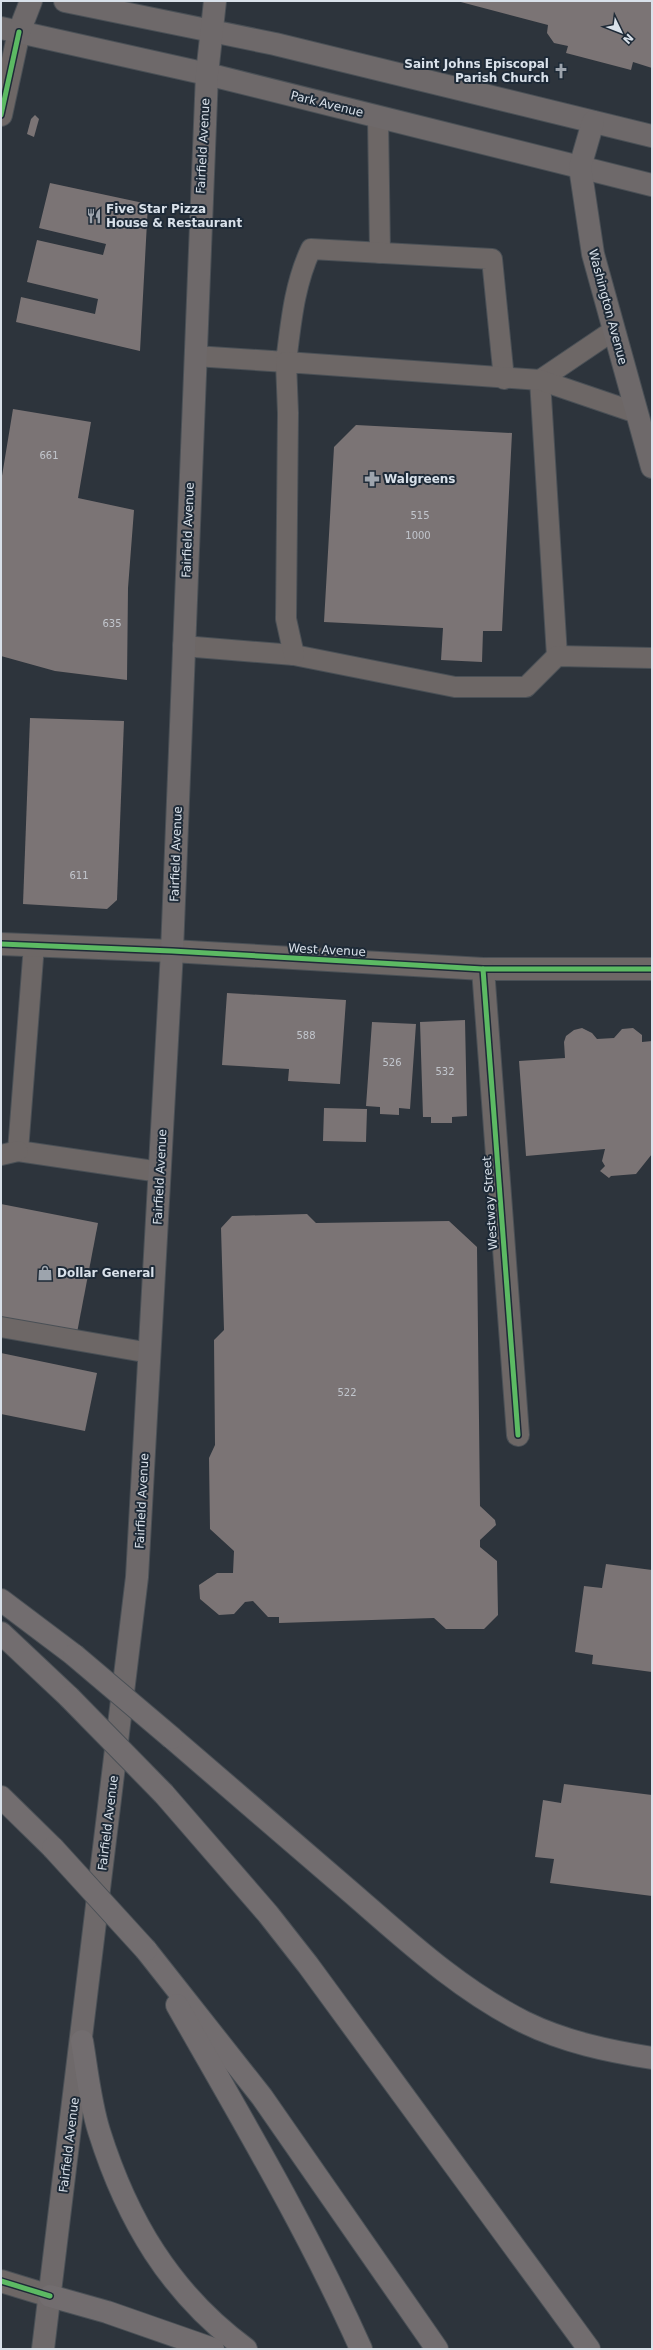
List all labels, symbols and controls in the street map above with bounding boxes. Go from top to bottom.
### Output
north arrow [601,12,641,52]
text: N [620,31,636,46]
place label: Saint Johns Episcopal Parish Church [404,57,549,85]
church icon: Saint Johns Episcopal Parish Church [552,62,570,80]
street label: Park Avenue [289,88,365,120]
street label: Fairfield Avenue [194,98,212,194]
place label: Five Star Pizza House & Restaurant [106,202,242,230]
restaurant icon: Five Star Pizza House & Restaurant [85,207,103,225]
street label: Washington Avenue [586,248,630,366]
house number: 661 [39,450,59,461]
pharmacy icon: Walgreens [363,470,381,488]
place label: Walgreens [384,472,456,486]
street label: Fairfield Avenue [179,482,197,578]
house number: 515 [410,510,430,521]
house number: 1000 [405,530,431,541]
house number: 635 [102,618,122,629]
street label: Fairfield Avenue [167,806,185,902]
house number: 611 [69,870,89,881]
street label: West Avenue [288,941,366,959]
house number: 588 [296,1030,316,1041]
house number: 526 [382,1057,402,1068]
house number: 532 [435,1066,455,1077]
street label: Fairfield Avenue [151,1129,169,1225]
street label: Westway Street [480,1155,500,1250]
shop icon: Dollar General [36,1264,54,1282]
place label: Dollar General [57,1266,154,1280]
house number: 522 [337,1387,357,1398]
street label: Fairfield Avenue [133,1453,151,1549]
street label: Fairfield Avenue [95,1775,121,1871]
street label: Fairfield Avenue [56,2097,82,2193]

